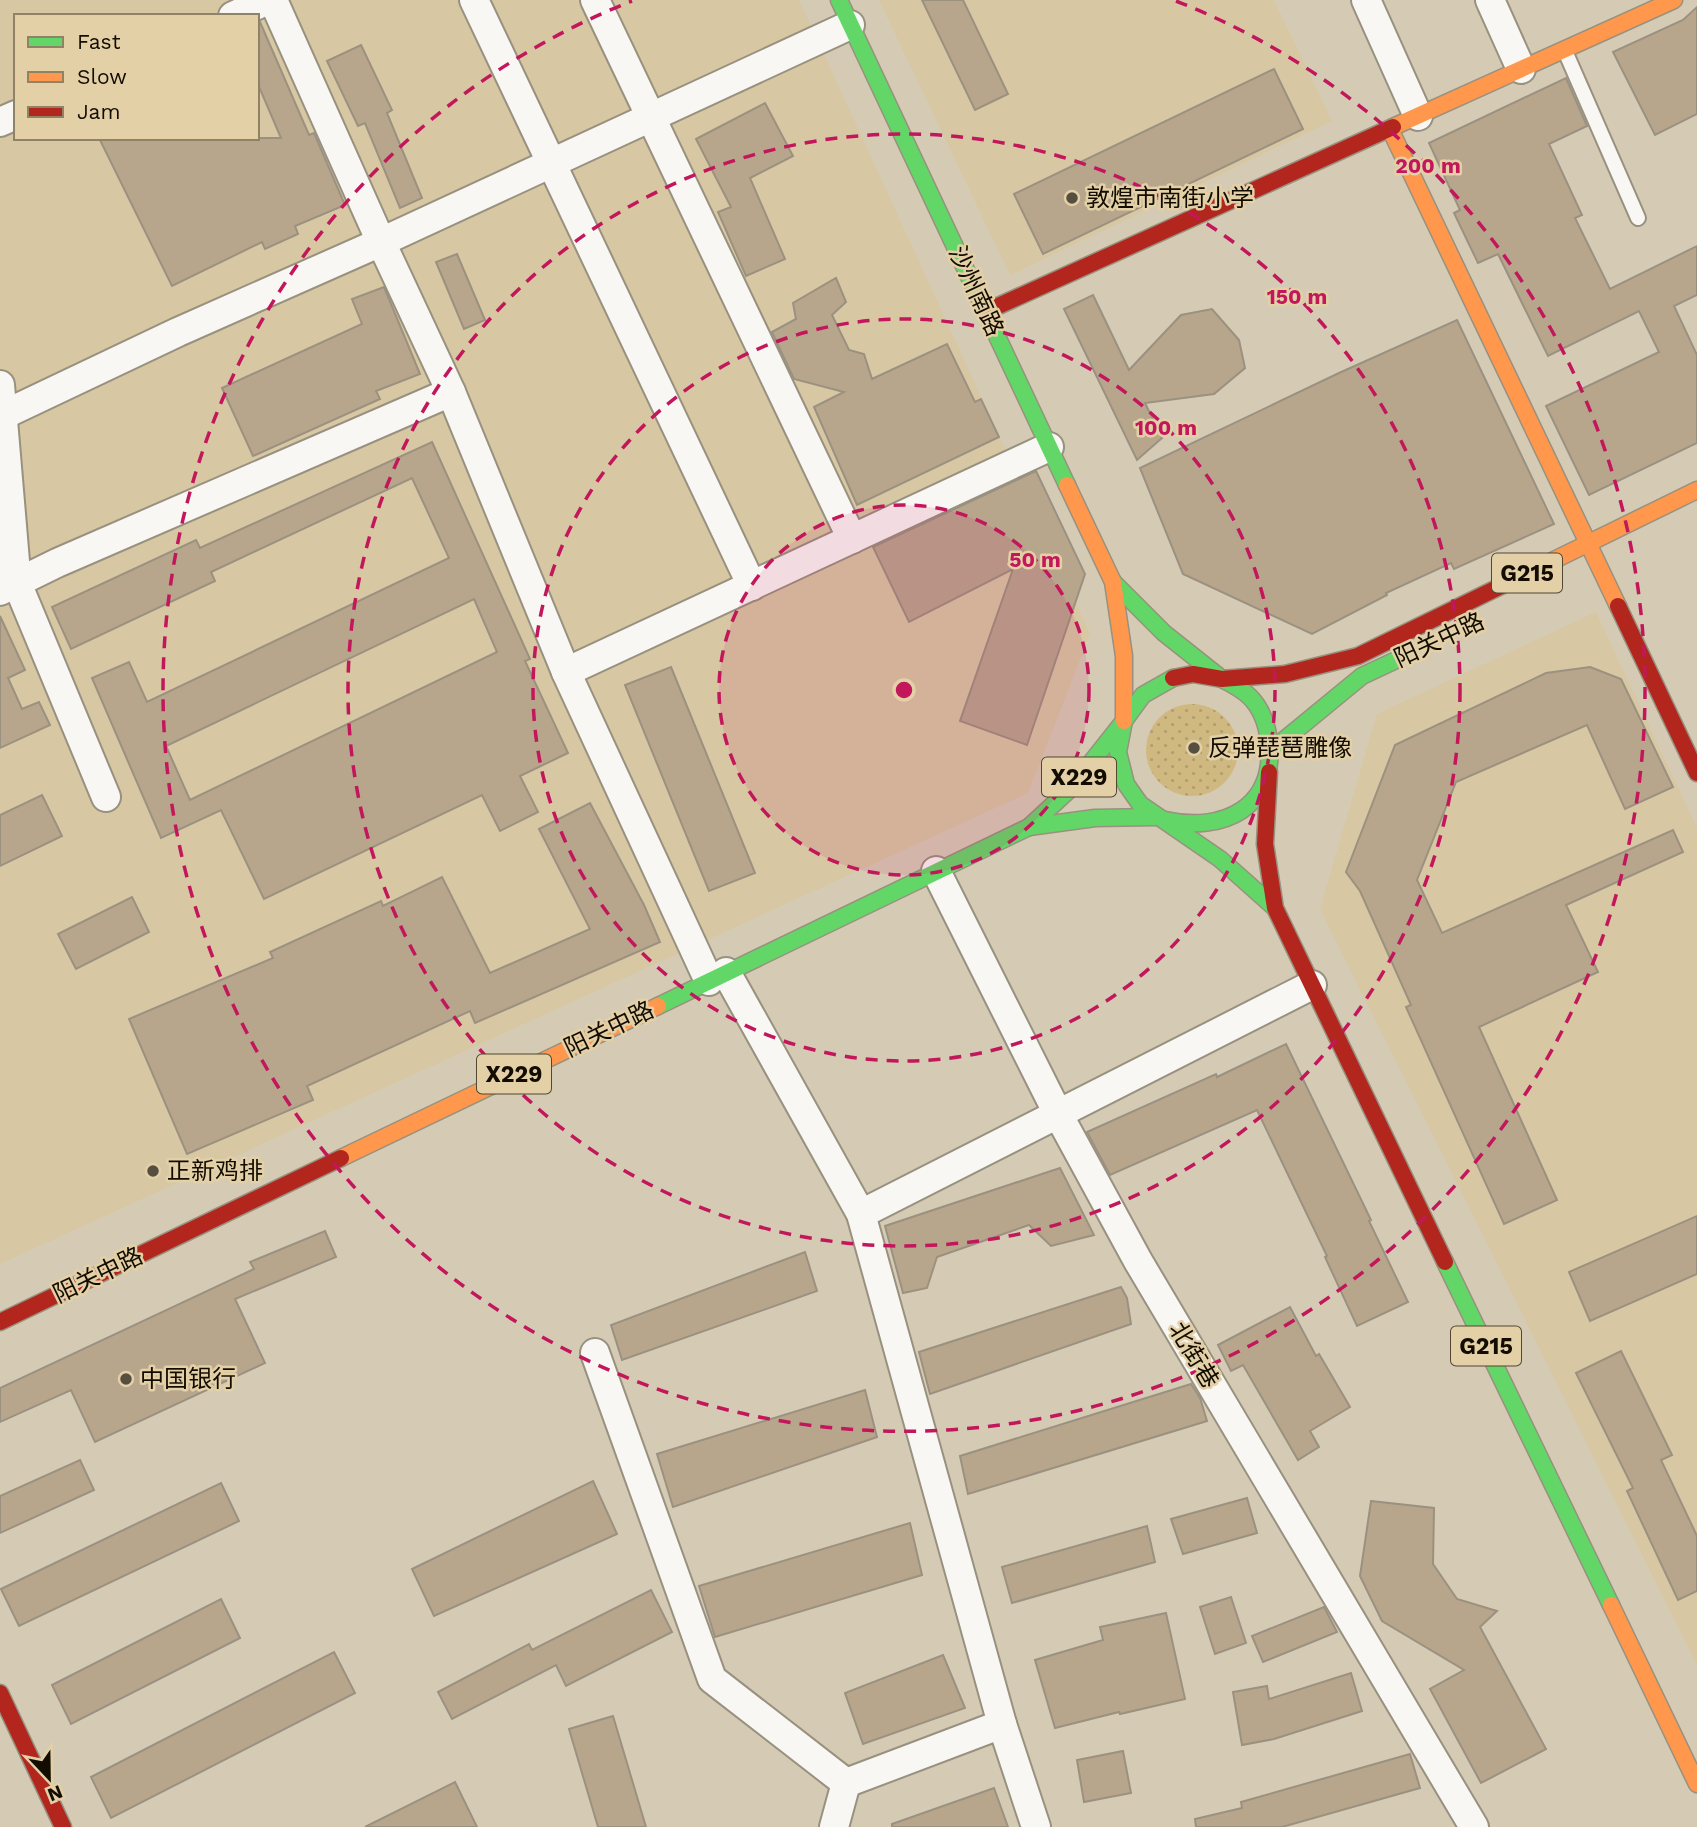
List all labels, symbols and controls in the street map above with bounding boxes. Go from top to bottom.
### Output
legend [14,14,259,140]
text: Fast [77,29,121,54]
text: Slow [77,64,127,89]
text: Jam [77,99,120,124]
text: 200 m [1395,153,1461,178]
place label: 敦煌市南街小学 [1086,184,1254,212]
marker: 敦煌市南街小学 [1064,190,1080,206]
street label: 沙州南路 [943,242,1009,340]
text: 150 m [1267,284,1327,309]
text: 100 m [1135,415,1197,440]
text: 50 m [1009,547,1061,572]
road number: G215 [1492,554,1562,593]
street label: 阳关中路 [1390,607,1488,673]
centre of rings [892,678,916,702]
place label: 反弹琵琶雕像 [1208,734,1352,762]
marker: 反弹琵琶雕像 [1186,740,1202,756]
road number: X229 [1042,758,1116,796]
street label: 阳关中路 [560,995,658,1063]
road number: X229 [477,1054,551,1093]
place label: 正新鸡排 [167,1157,263,1185]
marker: 正新鸡排 [145,1163,161,1179]
street label: 阳关中路 [49,1241,147,1309]
street label: 北街巷 [1163,1317,1225,1393]
road number: G215 [1451,1326,1521,1366]
place label: 中国银行 [140,1365,236,1393]
marker: 中国银行 [118,1371,134,1387]
north arrow [14,1743,84,1813]
text: N [44,1780,66,1807]

